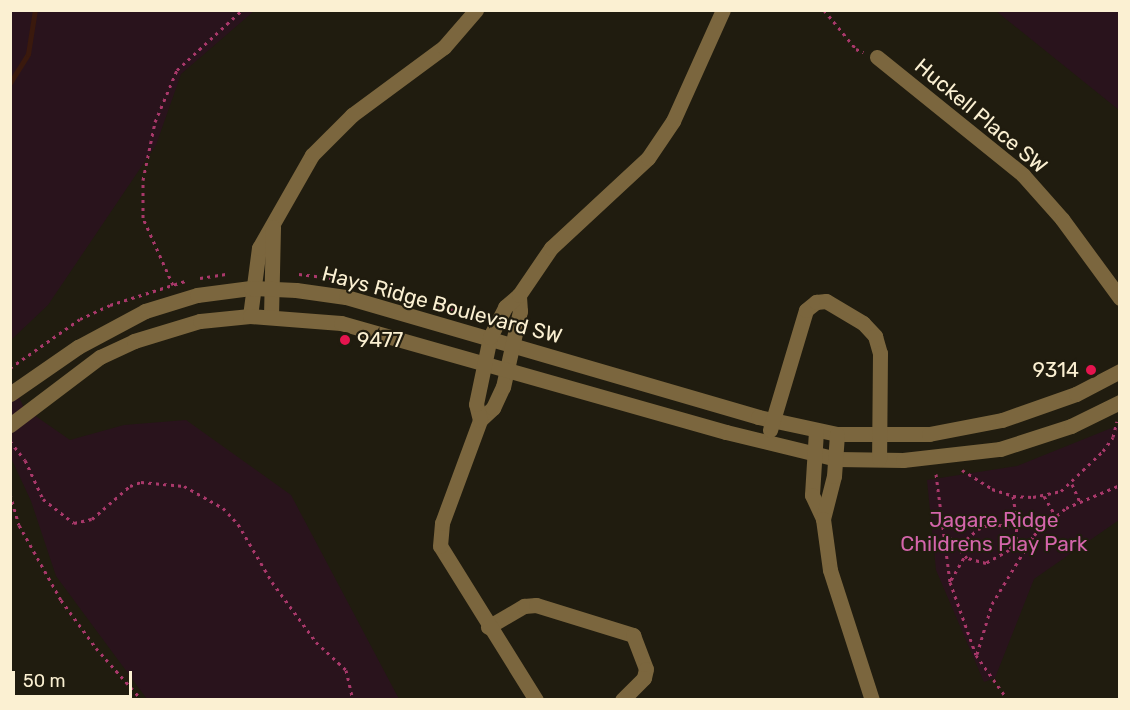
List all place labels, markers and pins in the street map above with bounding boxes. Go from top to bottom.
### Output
place label: 9477 [357,327,403,353]
marker: 9477 [338,333,352,347]
place label: 9314 [1033,357,1079,383]
marker: 9314 [1084,363,1098,377]

